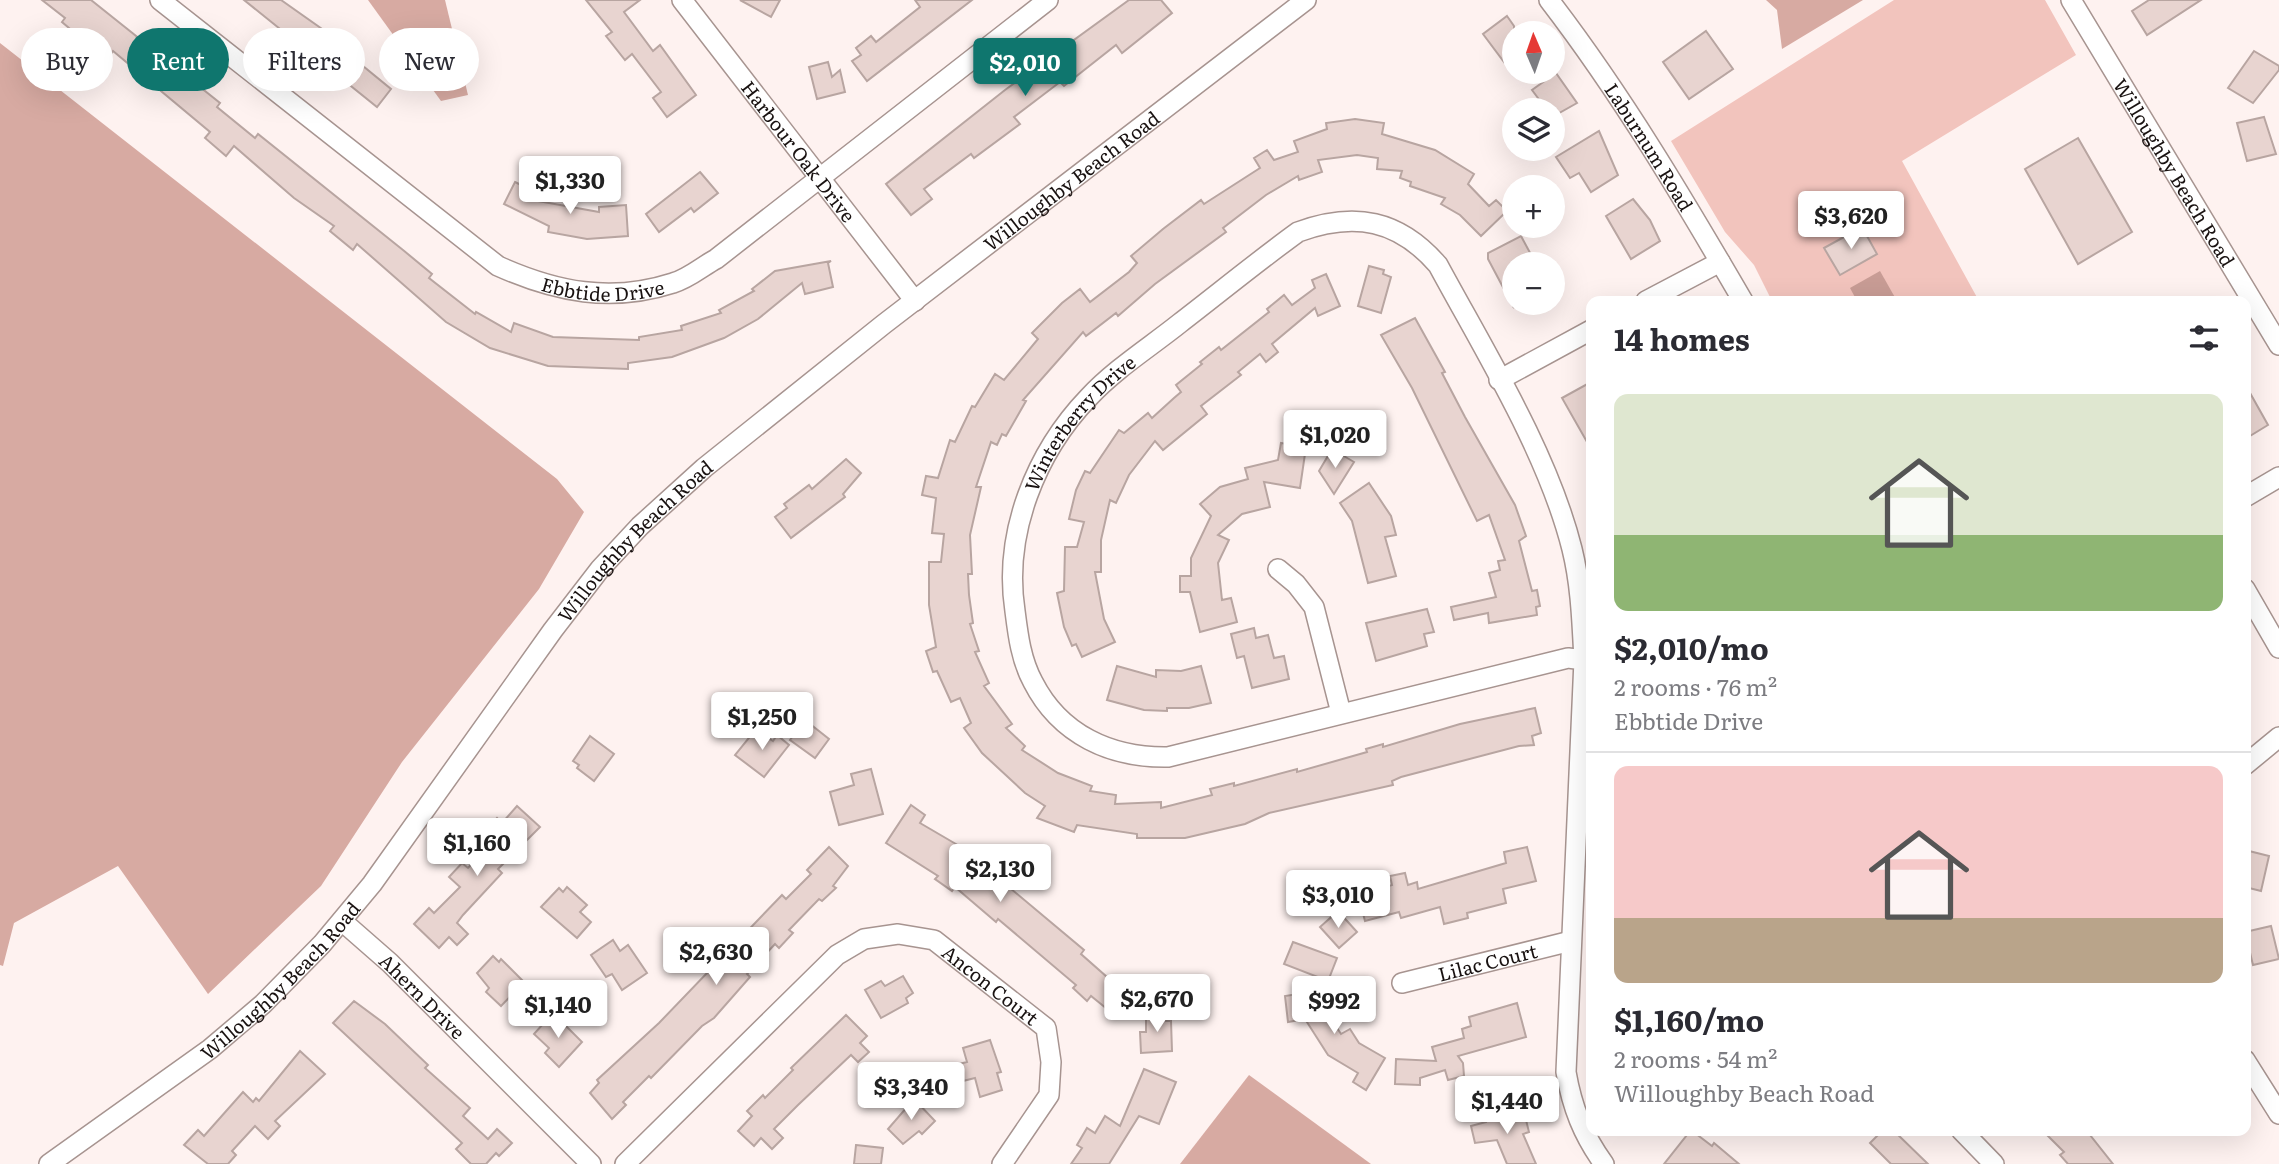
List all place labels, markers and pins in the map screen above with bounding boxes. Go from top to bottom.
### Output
pin: $2,010 [968,38,1082,98]
pin: $1,330 [513,156,627,216]
pin: $3,620 [1794,191,1908,251]
pin: $1,020 [1278,410,1392,470]
pin: $1,250 [705,692,819,752]
pin: $1,160 [420,818,534,878]
pin: $2,130 [943,844,1057,904]
pin: $3,010 [1281,870,1395,930]
pin: $2,630 [659,928,773,987]
pin: $2,670 [1100,974,1214,1034]
pin: $992 [1293,976,1375,1036]
pin: $1,140 [501,981,615,1040]
pin: $3,340 [854,1062,968,1122]
pin: $1,440 [1450,1076,1564,1136]

